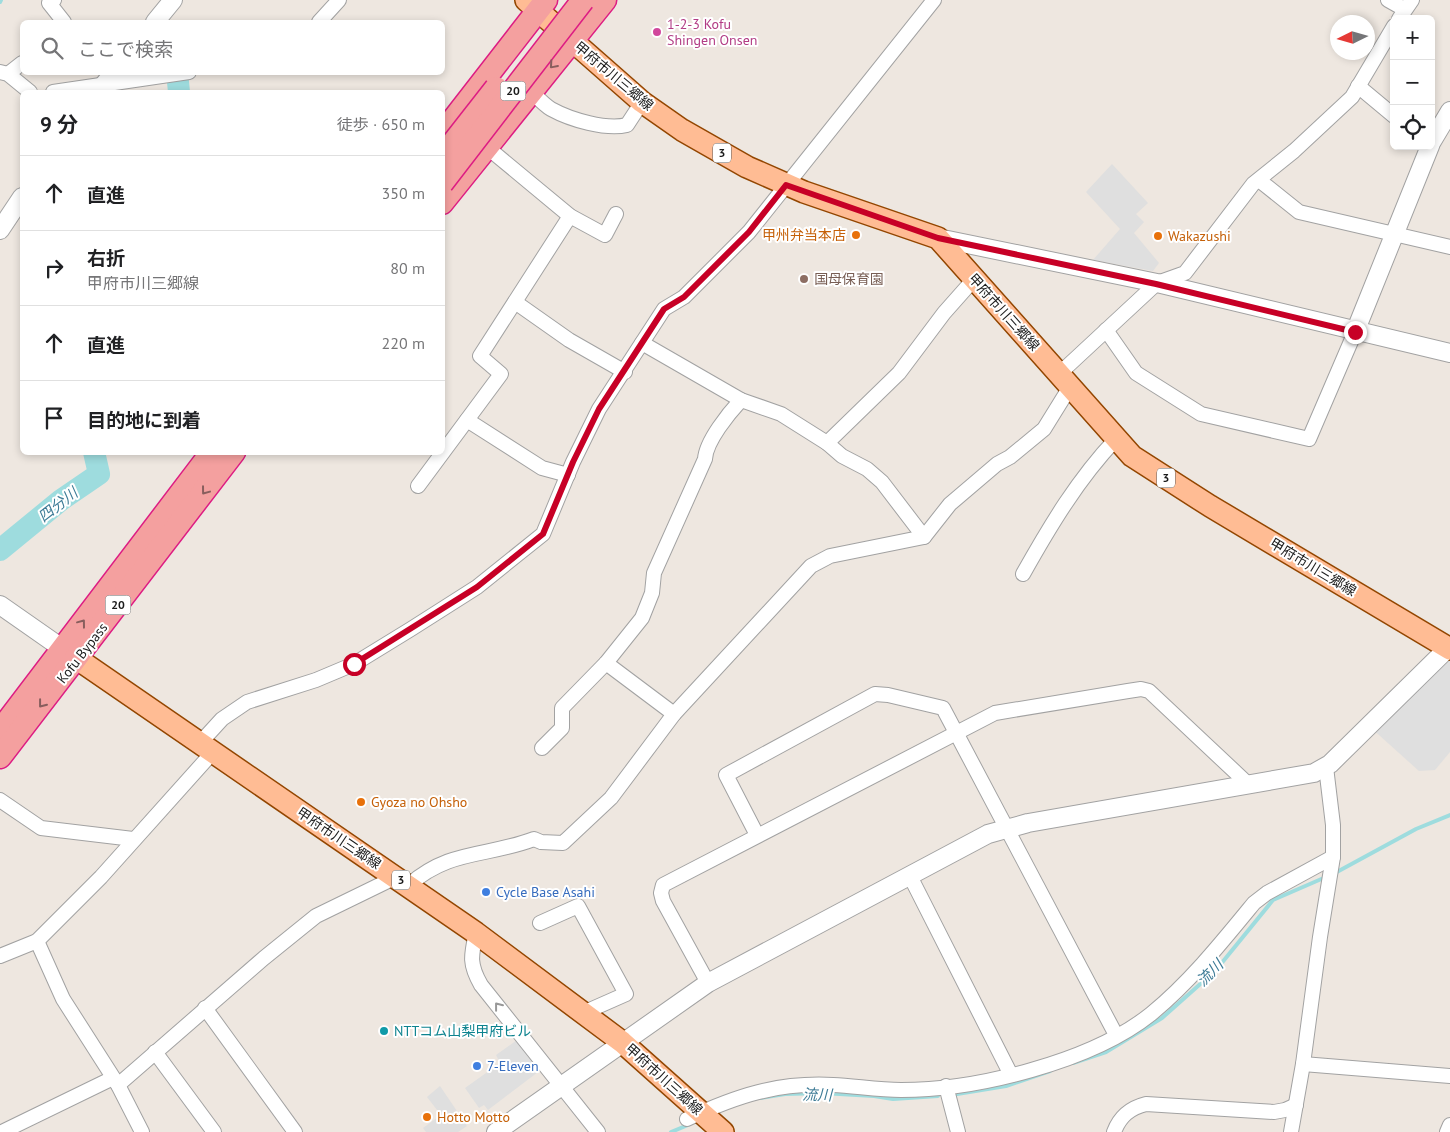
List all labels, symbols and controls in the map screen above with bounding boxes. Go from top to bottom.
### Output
place label: 1-2-3 Kofu Shingen Onsen [667,15,757,49]
north arrow [1330,15,1375,60]
map controls [1390,15,1435,150]
button: + [1390,15,1435,60]
search box [20,20,445,75]
marker: 1-2-3 Kofu Shingen Onsen [651,26,663,38]
icon: search [38,34,66,62]
text: ここで検索 [78,37,173,61]
street label: 甲府市川三郷線 [571,38,657,114]
one-way arrow [550,60,559,69]
button: − [1390,60,1435,105]
road number: 20 [500,82,526,100]
button: locate [1390,105,1435,150]
text: 9 分 [40,111,78,138]
text: 徒歩 · 650 m [337,114,425,134]
road number: 3 [713,144,731,162]
icon: ahead [40,179,68,207]
text: 直進 [87,183,125,207]
text: 350 m [382,183,425,203]
place label: 甲州弁当本店 [762,226,846,244]
place label: Wakazushi [1168,227,1231,245]
marker: 甲州弁当本店 [850,229,862,241]
marker: Wakazushi [1152,230,1164,242]
text: 右折 [87,246,125,270]
icon: right [40,254,68,282]
text: 80 m [390,258,425,278]
place label: 国母保育園 [814,270,884,288]
street label: 甲府市川三郷線 [965,270,1043,354]
text: 甲府市川三郷線 [87,273,199,293]
marker: 国母保育園 [798,273,810,285]
route end [1344,321,1367,344]
icon: ahead [40,329,68,357]
text: 直進 [87,333,125,357]
text: 220 m [382,333,425,353]
icon: arrive [40,404,68,432]
text: 目的地に到着 [87,408,201,432]
road number: 3 [1157,468,1175,488]
water label: 四分川 [34,482,83,526]
one-way arrow [202,485,211,495]
street label: 甲府市川三郷線 [1266,534,1360,600]
road number: 20 [106,596,130,614]
street label: Kofu Bypass [53,619,111,687]
one-way arrow [77,620,85,629]
route start [343,653,366,676]
one-way arrow [39,698,48,707]
place label: Gyoza no Ohsho [371,793,467,811]
marker: Gyoza no Ohsho [355,796,367,808]
street label: 甲府市川三郷線 [293,803,385,873]
road number: 3 [392,870,410,890]
place label: Cycle Base Asahi [496,883,595,901]
marker: Cycle Base Asahi [480,886,492,898]
water label: 流川 [1192,954,1228,990]
one-way arrow [496,1003,504,1012]
place label: NTTコム山梨甲府ビル [394,1022,531,1040]
marker: NTTコム山梨甲府ビル [378,1025,390,1037]
street label: 甲府市川三郷線 [622,1040,706,1118]
place label: 7-Eleven [487,1057,539,1075]
marker: 7-Eleven [471,1060,483,1072]
water label: 流川 [802,1085,834,1104]
place label: Hotto Motto [437,1108,510,1126]
marker: Hotto Motto [421,1111,433,1123]

